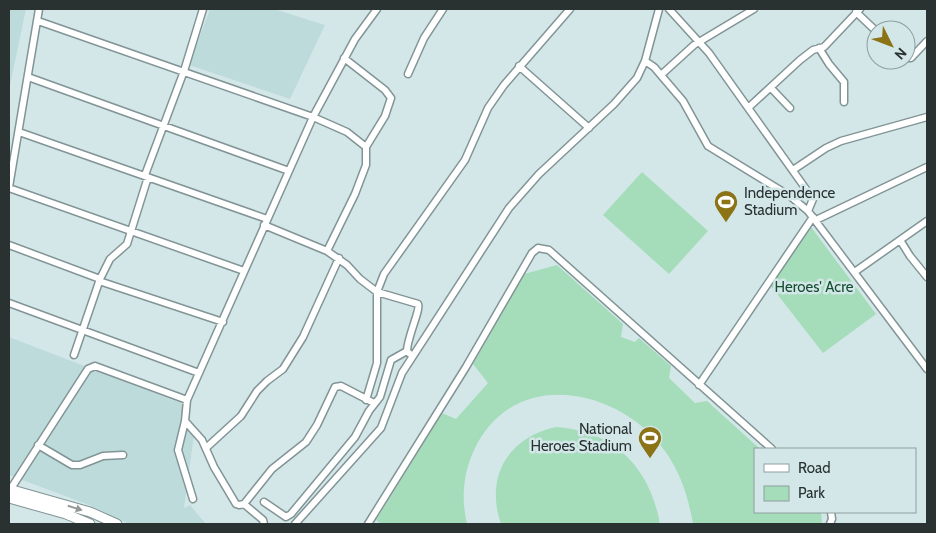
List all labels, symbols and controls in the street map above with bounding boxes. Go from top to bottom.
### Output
north arrow [866,20,916,70]
text: N [891,44,911,63]
place label: Independence Stadium [744,184,836,219]
sports icon: Independence Stadium [713,189,739,223]
park label: Heroes' Acre [775,278,854,296]
place label: National Heroes Stadium [531,420,632,455]
sports icon: National Heroes Stadium [637,425,663,459]
legend [754,448,916,513]
text: Road [798,459,831,477]
text: Park [798,484,825,502]
one-way arrow [68,504,83,512]

